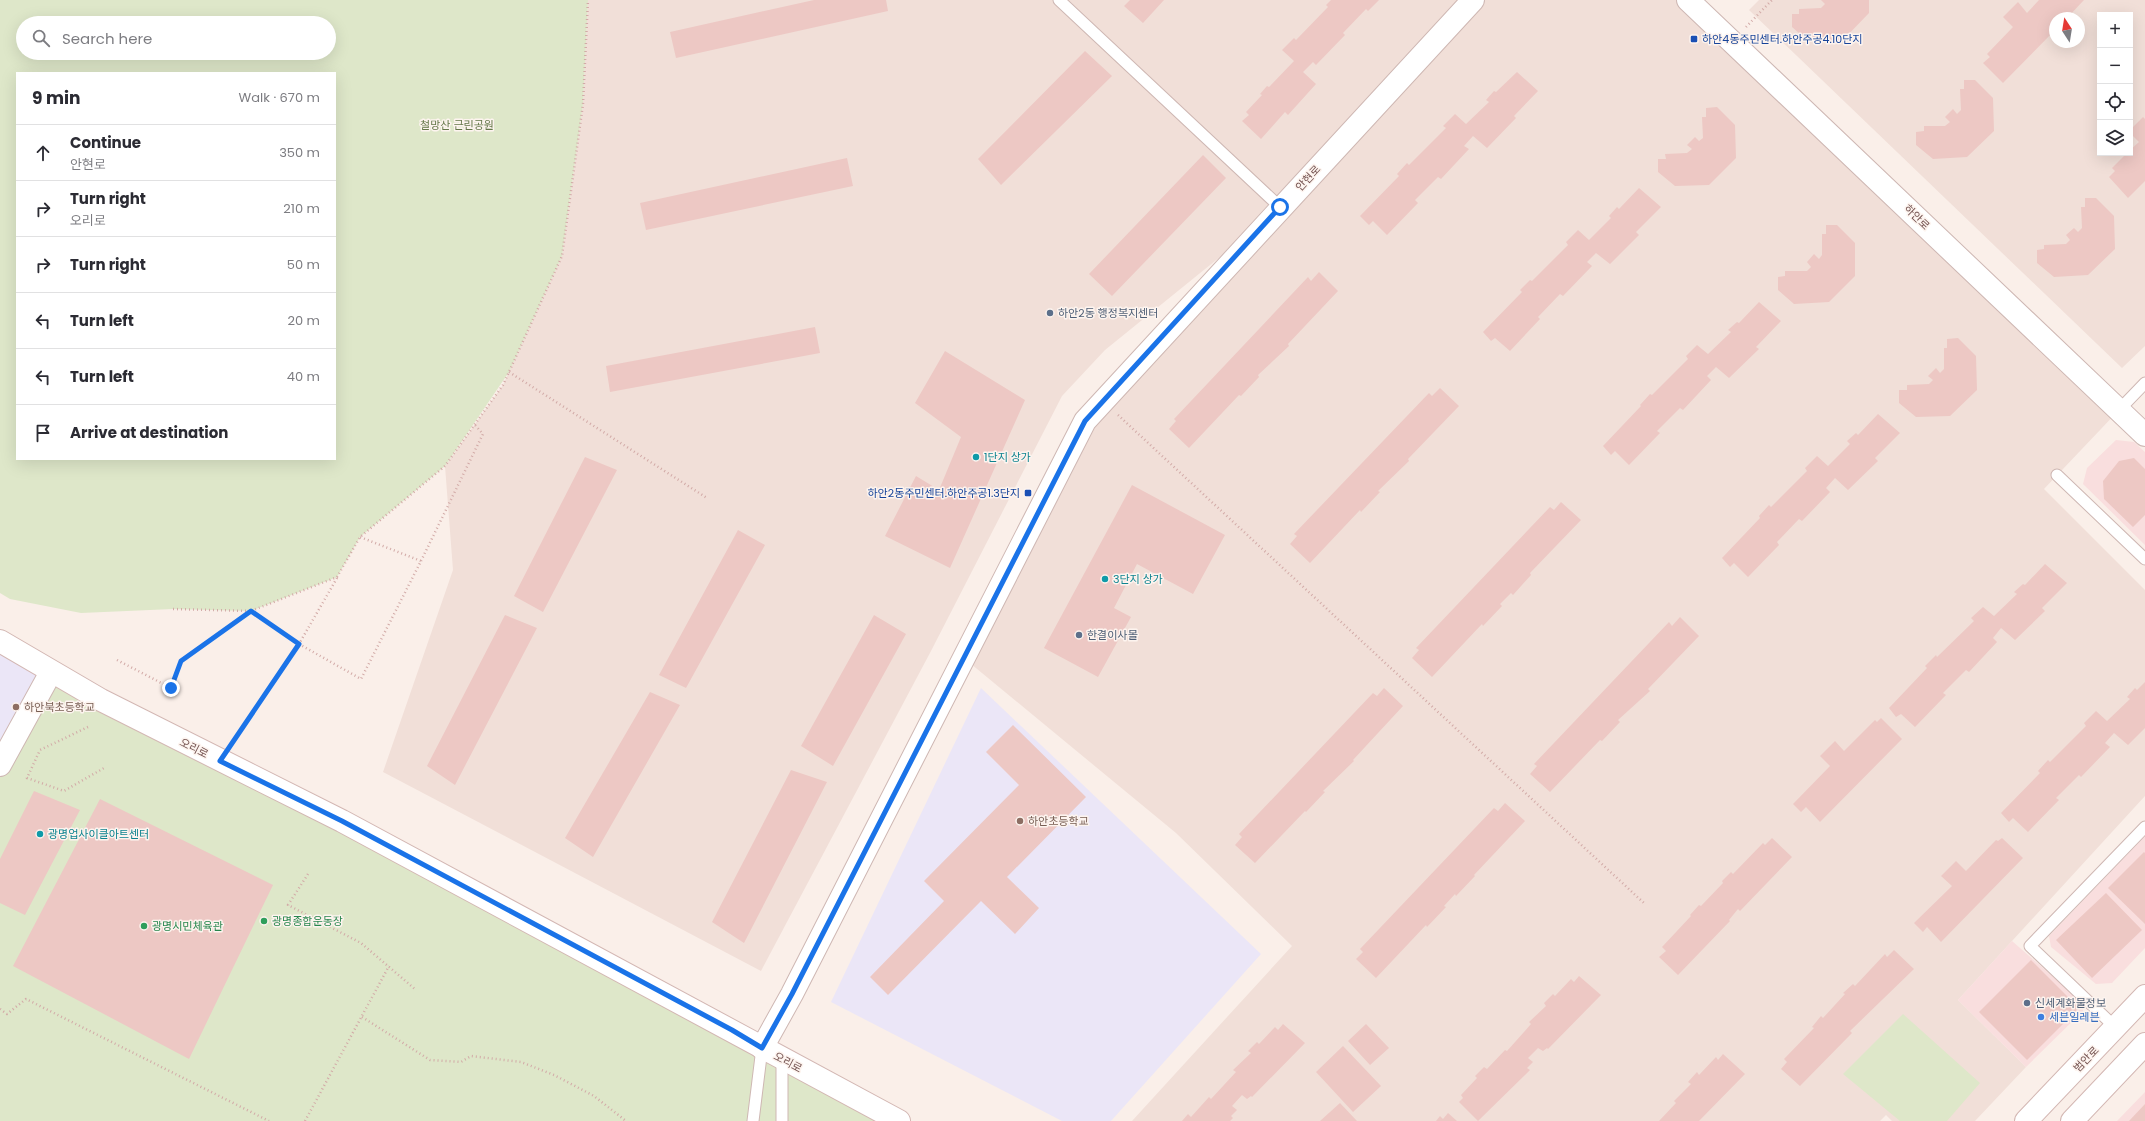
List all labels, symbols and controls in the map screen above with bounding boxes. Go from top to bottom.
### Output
north arrow [2049,12,2085,48]
map controls [2097,12,2133,156]
button: + [2097,12,2133,48]
search box [16,16,336,60]
icon: search [30,27,52,49]
text: Search here [62,28,152,49]
place label: 하안4동주민센터.하안주공4.10단지 [1702,31,1862,47]
marker: 하안4동주민센터.하안주공4.10단지 [1689,34,1699,44]
button: − [2097,48,2133,84]
button: locate [2097,84,2133,120]
text: 9 min [32,86,81,110]
text: Walk · 670 m [239,88,320,107]
park label: 철망산 근린공원 [420,117,494,133]
button: layers [2097,120,2133,156]
text: Continue [70,132,141,153]
icon: ahead [32,142,54,164]
text: 350 m [279,143,320,162]
text: 안현로 [70,155,106,174]
street label: 안현로 [1292,161,1324,195]
text: Turn right [70,188,146,209]
icon: right [32,198,54,220]
route start [1271,198,1289,216]
text: 210 m [283,199,320,218]
street label: 하안로 [1901,201,1933,233]
text: 오리로 [70,211,106,230]
icon: right [32,254,54,276]
text: Turn right [70,254,146,275]
text: 50 m [287,255,320,274]
place label: 하안2동 행정복지센터 [1058,305,1158,321]
marker: 하안2동 행정복지센터 [1045,308,1055,318]
icon: left [32,310,54,332]
text: Turn left [70,310,134,331]
text: 20 m [287,311,320,330]
icon: left [32,366,54,388]
text: Turn left [70,366,134,387]
text: 40 m [287,367,320,386]
icon: arrive [32,422,54,444]
text: Arrive at destination [70,422,228,443]
place label: 1단지 상가 [984,449,1031,465]
marker: 1단지 상가 [971,452,981,462]
place label: 하안2동주민센터.하안주공1.3단지 [867,485,1020,501]
marker: 하안2동주민센터.하안주공1.3단지 [1023,488,1033,498]
place label: 3단지 상가 [1113,571,1163,587]
marker: 3단지 상가 [1100,574,1110,584]
place label: 한결이사몰 [1087,627,1138,643]
marker: 한결이사몰 [1074,630,1084,640]
route end [162,679,180,697]
place label: 하안북초등학교 [24,699,95,715]
marker: 하안북초등학교 [11,702,21,712]
street label: 오리로 [177,734,211,762]
place label: 하안초등학교 [1028,813,1089,829]
marker: 하안초등학교 [1015,816,1025,826]
place label: 광명업사이클아트센터 [48,826,149,842]
marker: 광명업사이클아트센터 [35,829,45,839]
place label: 광명종합운동장 [272,913,343,929]
marker: 광명종합운동장 [259,916,269,926]
place label: 광명시민체육관 [152,918,223,934]
marker: 광명시민체육관 [139,921,149,931]
place label: 신세계화물정보 [2035,995,2106,1011]
marker: 신세계화물정보 [2022,998,2032,1008]
place label: 세븐일레븐 [2049,1009,2100,1025]
marker: 세븐일레븐 [2036,1012,2046,1022]
street label: 범안로 [2070,1043,2102,1075]
street label: 오리로 [771,1048,805,1076]

